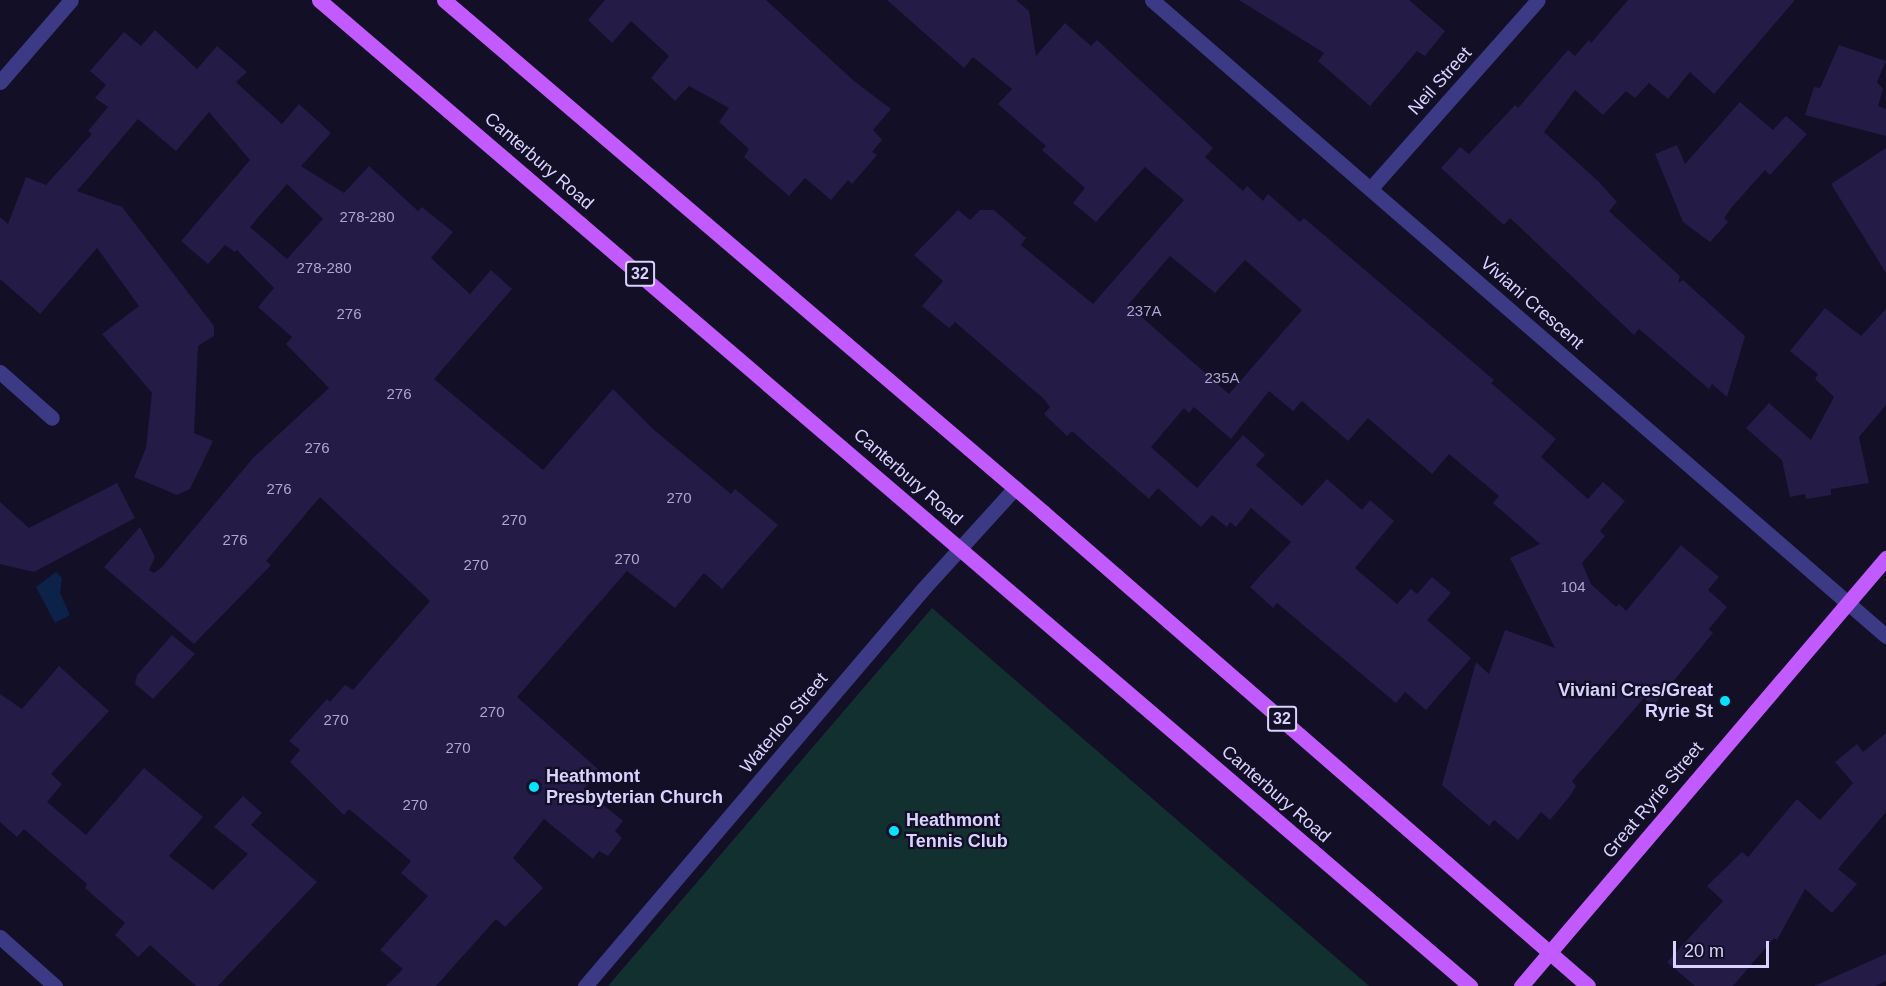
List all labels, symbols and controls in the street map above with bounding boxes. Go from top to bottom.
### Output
street label: Neil Street [1404,43,1476,119]
street label: Canterbury Road [480,108,598,214]
house number: 278-280 [339,208,395,226]
street label: Viviani Crescent [1476,252,1588,354]
house number: 278-280 [296,259,352,277]
road number: 32 [625,261,655,287]
house number: 237A [1126,302,1162,320]
house number: 276 [336,305,362,323]
house number: 235A [1204,369,1240,387]
house number: 276 [386,385,412,403]
street label: Canterbury Road [849,424,967,530]
house number: 276 [304,439,330,457]
house number: 276 [266,480,292,498]
house number: 270 [666,489,692,507]
house number: 270 [501,511,527,529]
house number: 276 [222,531,248,549]
house number: 270 [614,550,640,568]
house number: 270 [463,556,489,574]
house number: 104 [1560,578,1586,596]
street label: Waterloo Street [736,668,832,778]
place label: Viviani Cres/Great Ryrie St [1558,680,1713,722]
marker: Viviani Cres/Great Ryrie St [1718,694,1732,708]
house number: 270 [479,703,505,721]
road number: 32 [1267,706,1297,732]
house number: 270 [323,711,349,729]
street label: Great Ryrie Street [1598,738,1708,862]
house number: 270 [445,739,471,757]
street label: Canterbury Road [1217,741,1335,847]
place label: Heathmont Presbyterian Church [546,766,723,808]
marker: Heathmont Presbyterian Church [527,780,541,794]
house number: 270 [402,796,428,814]
place label: Heathmont Tennis Club [906,810,1008,852]
marker: Heathmont Tennis Club [887,824,901,838]
scale bar [1676,929,1772,967]
text: 20 m [1684,941,1724,961]

